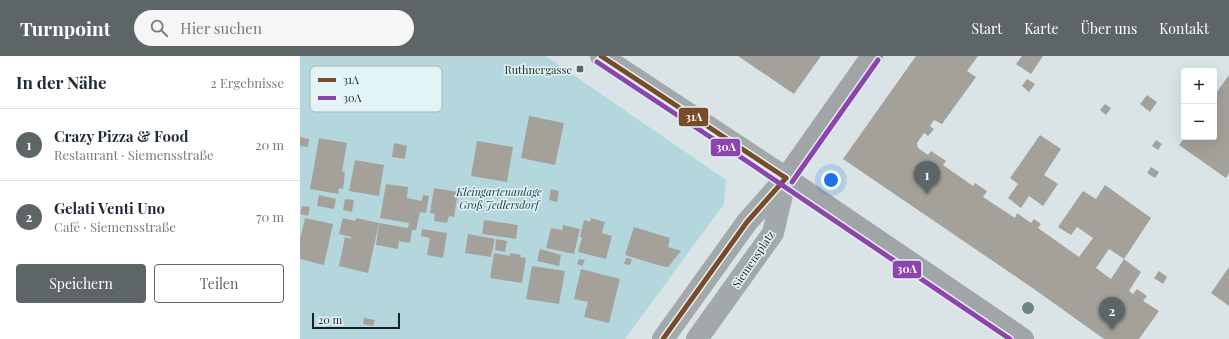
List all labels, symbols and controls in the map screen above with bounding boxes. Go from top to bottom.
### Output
search box [134,10,414,46]
text: Turnpoint [20,15,110,41]
icon: search [148,17,170,39]
text: Hier suchen [180,18,262,38]
text: Start [971,19,1002,38]
text: Karte [1024,19,1059,38]
text: Über uns [1081,19,1137,38]
text: Kontakt [1159,19,1209,38]
place label: Ruthnergasse [505,62,572,77]
marker: Ruthnergasse [575,64,585,74]
legend [310,66,442,112]
map controls [1181,68,1217,140]
button: + [1181,68,1217,104]
text: In der Nähe [16,71,107,93]
text: 31A [343,72,359,87]
text: 2 Ergebnisse [210,74,284,91]
text: 30A [343,90,362,105]
button: − [1181,104,1217,140]
line badge: 31A [678,107,709,127]
text: 31A [686,109,703,124]
text: Crazy Pizza & Food [54,126,188,146]
text: 1 [27,136,31,153]
text: 20 m [255,136,284,153]
line badge: 30A [710,138,741,157]
text: 30A [716,139,737,154]
text: Restaurant · Siemensstraße [54,146,214,163]
pin: 1 [914,161,940,194]
your location [821,170,841,190]
park label: Kleingartenanlage Groß Jedlersdorf [455,184,542,212]
text: Gelati Venti Uno [54,198,165,218]
text: 2 [26,208,32,225]
text: 70 m [256,208,284,225]
text: Café · Siemensstraße [54,218,176,235]
street label: Siemensplatz [728,228,778,290]
line badge: 30A [892,260,922,279]
text: 30A [897,261,918,276]
button: Speichern [16,264,146,303]
button: Teilen [154,264,284,303]
pin: 2 [1099,297,1125,330]
scale bar [312,311,400,330]
text: 20 m [318,312,342,327]

